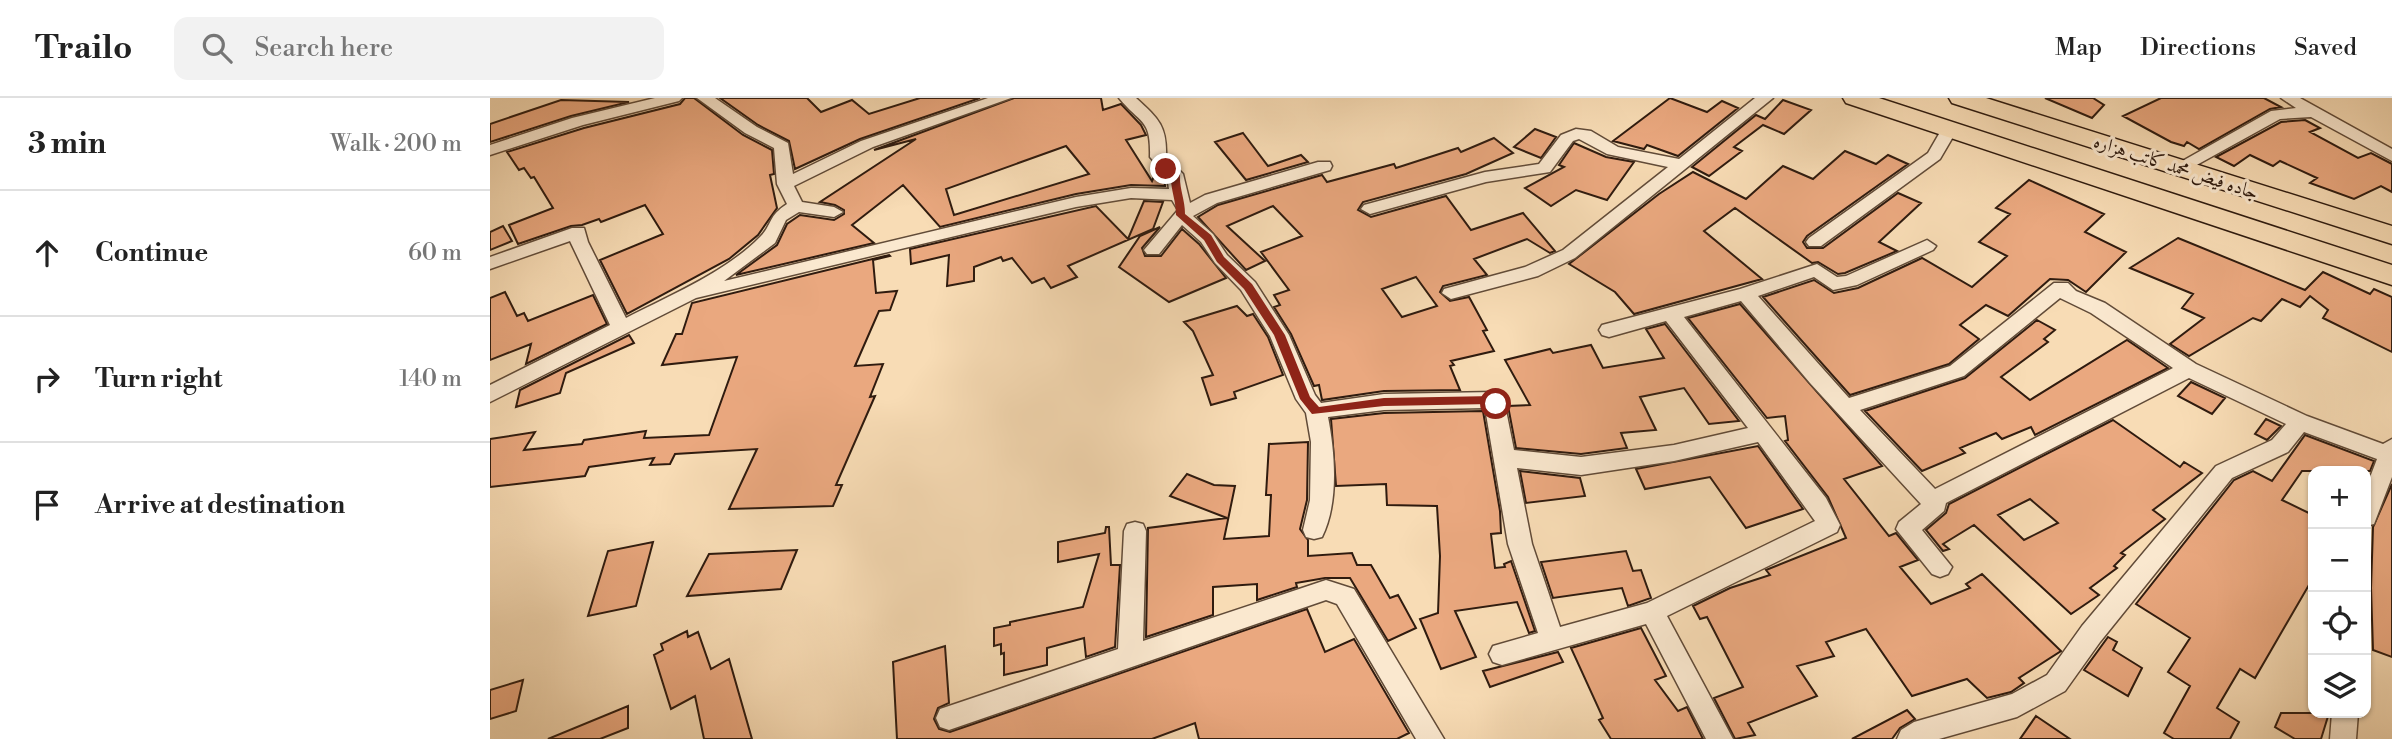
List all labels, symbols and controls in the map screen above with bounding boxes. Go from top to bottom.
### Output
search box [174,17,664,80]
text: Trailo [35,28,132,69]
icon: search [198,29,236,67]
text: Search here [254,32,393,64]
text: Map [2055,33,2102,63]
text: Directions [2140,33,2256,63]
text: Saved [2294,33,2357,63]
text: 3 min [28,125,106,163]
street label: جاده فیض محمد کاتب هزاره [2090,129,2261,206]
text: Walk · 200 m [330,130,462,158]
route end [1150,153,1181,184]
icon: ahead [28,234,66,272]
text: Continue [95,237,208,269]
text: 60 m [408,239,462,267]
icon: right [28,360,66,398]
text: Turn right [95,363,223,395]
text: 140 m [399,365,462,393]
route start [1480,388,1511,419]
map controls [2308,466,2371,718]
button: + [2308,466,2371,529]
icon: arrive [28,486,66,524]
text: Arrive at destination [95,489,345,521]
button: − [2308,529,2371,592]
button: locate [2308,592,2371,655]
button: layers [2308,655,2371,718]

